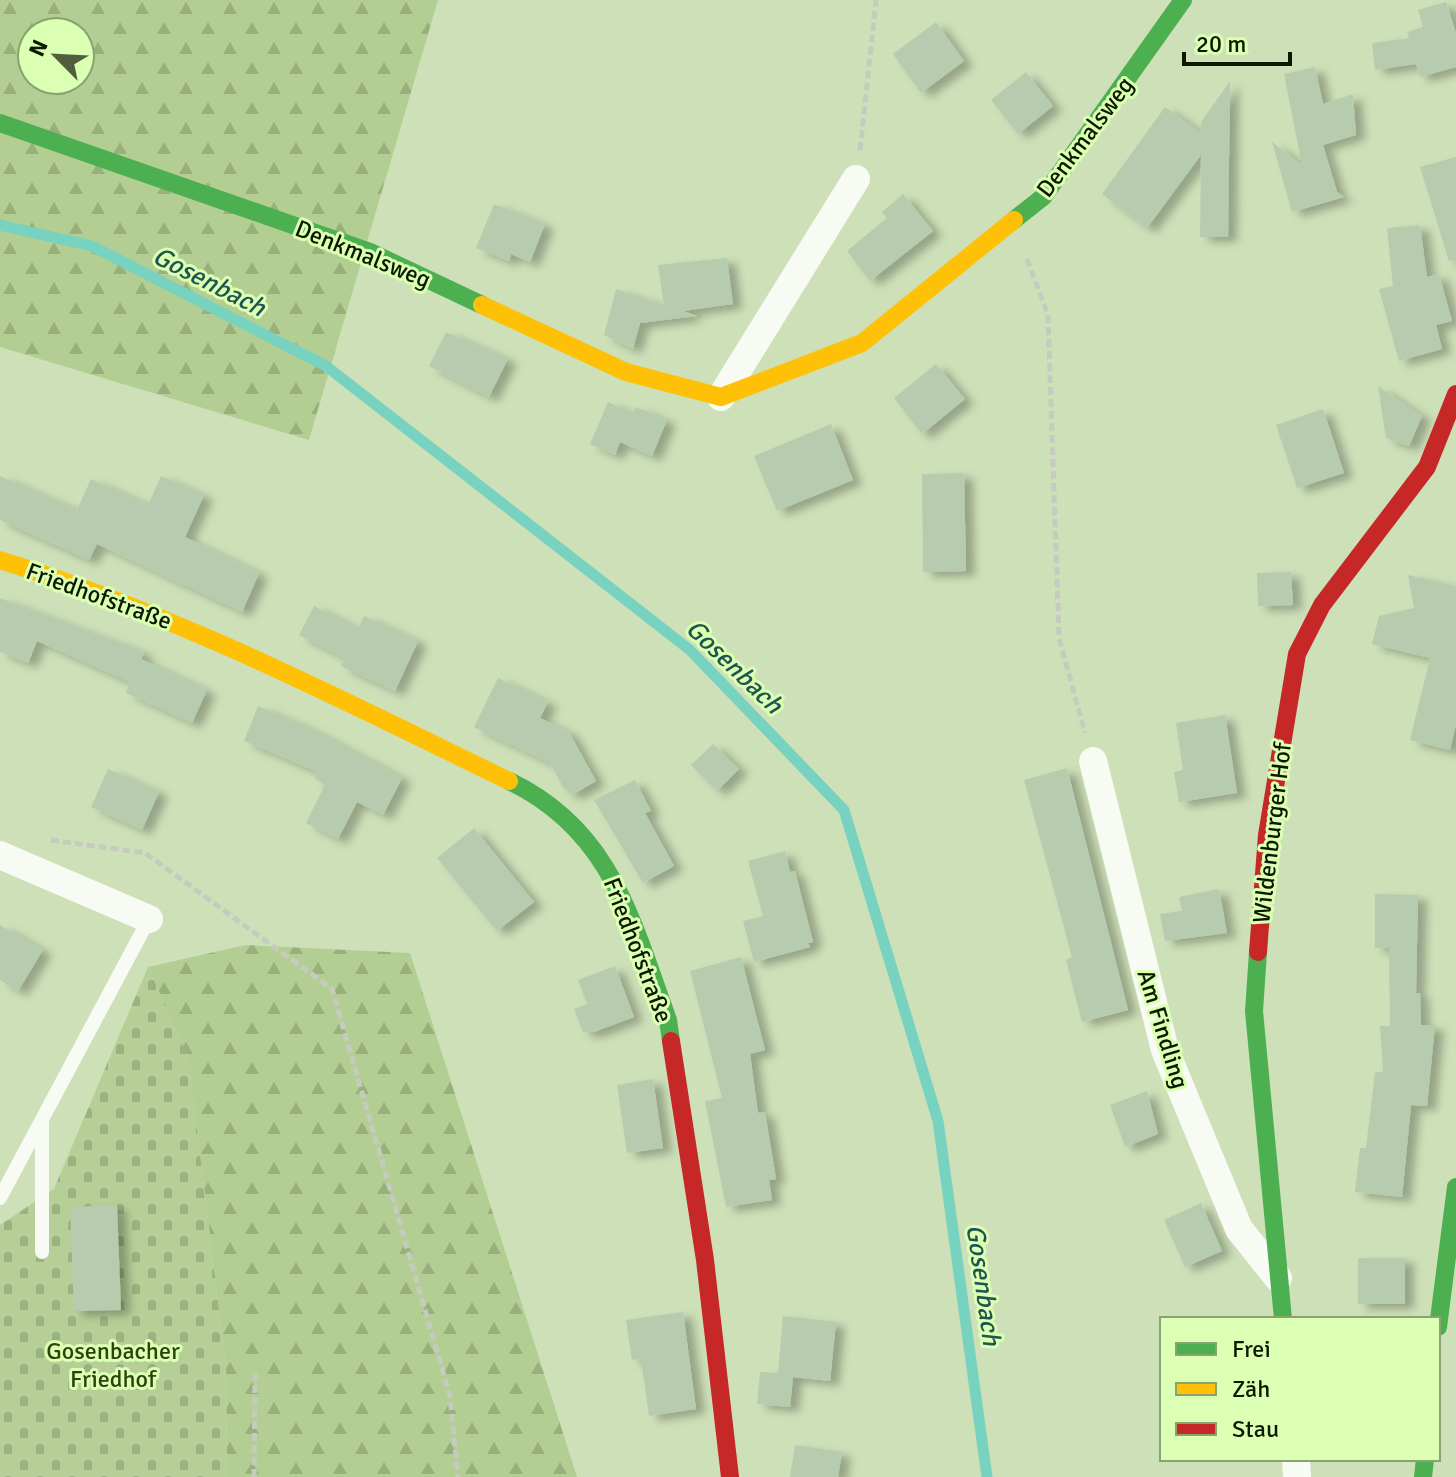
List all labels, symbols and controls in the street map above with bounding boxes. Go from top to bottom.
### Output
north arrow [16,16,96,96]
scale bar [1184,16,1290,66]
text: 20 m [1196,29,1246,59]
text: N [23,36,54,61]
street label: Denkmalsweg [1030,71,1140,203]
street label: Denkmalsweg [291,213,435,295]
water label: Gosenbach [147,240,271,324]
street label: Friedhofstraße [22,556,176,636]
water label: Gosenbach [679,613,790,721]
street label: Wildenburger Hof [1246,740,1298,925]
street label: Friedhofstraße [597,873,679,1027]
street label: Am Findling [1131,966,1195,1092]
water label: Gosenbach [959,1222,1007,1348]
legend [1160,1317,1440,1461]
text: Frei [1232,1334,1271,1364]
park label: Gosenbacher Friedhof [46,1336,180,1394]
text: Zäh [1232,1374,1270,1404]
text: Stau [1232,1414,1279,1444]

